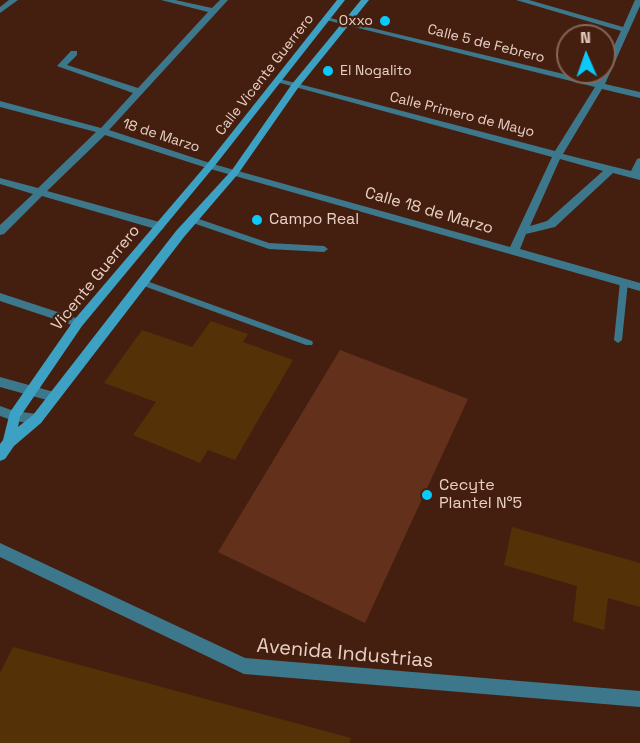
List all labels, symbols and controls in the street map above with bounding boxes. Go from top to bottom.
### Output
street label: Calle Vicente Guerrero [212,11,318,139]
place label: Oxxo [339,13,373,29]
marker: Oxxo [378,14,392,28]
street label: Calle 5 de Febrero [426,21,546,67]
north arrow [556,24,616,84]
text: N [580,27,591,48]
place label: El Nogalito [340,63,412,79]
marker: El Nogalito [321,64,335,78]
street label: Calle Primero de Mayo [388,89,536,141]
street label: 18 de Marzo [120,116,202,156]
street label: Calle 18 de Marzo [363,184,495,238]
place label: Campo Real [269,210,359,230]
marker: Campo Real [250,213,264,227]
street label: Vicente Guerrero [48,222,144,334]
place label: Cecyte Plantel N°5 [439,476,522,514]
marker: Cecyte Plantel N°5 [420,488,434,502]
street label: Avenida Industrias [256,634,434,674]

